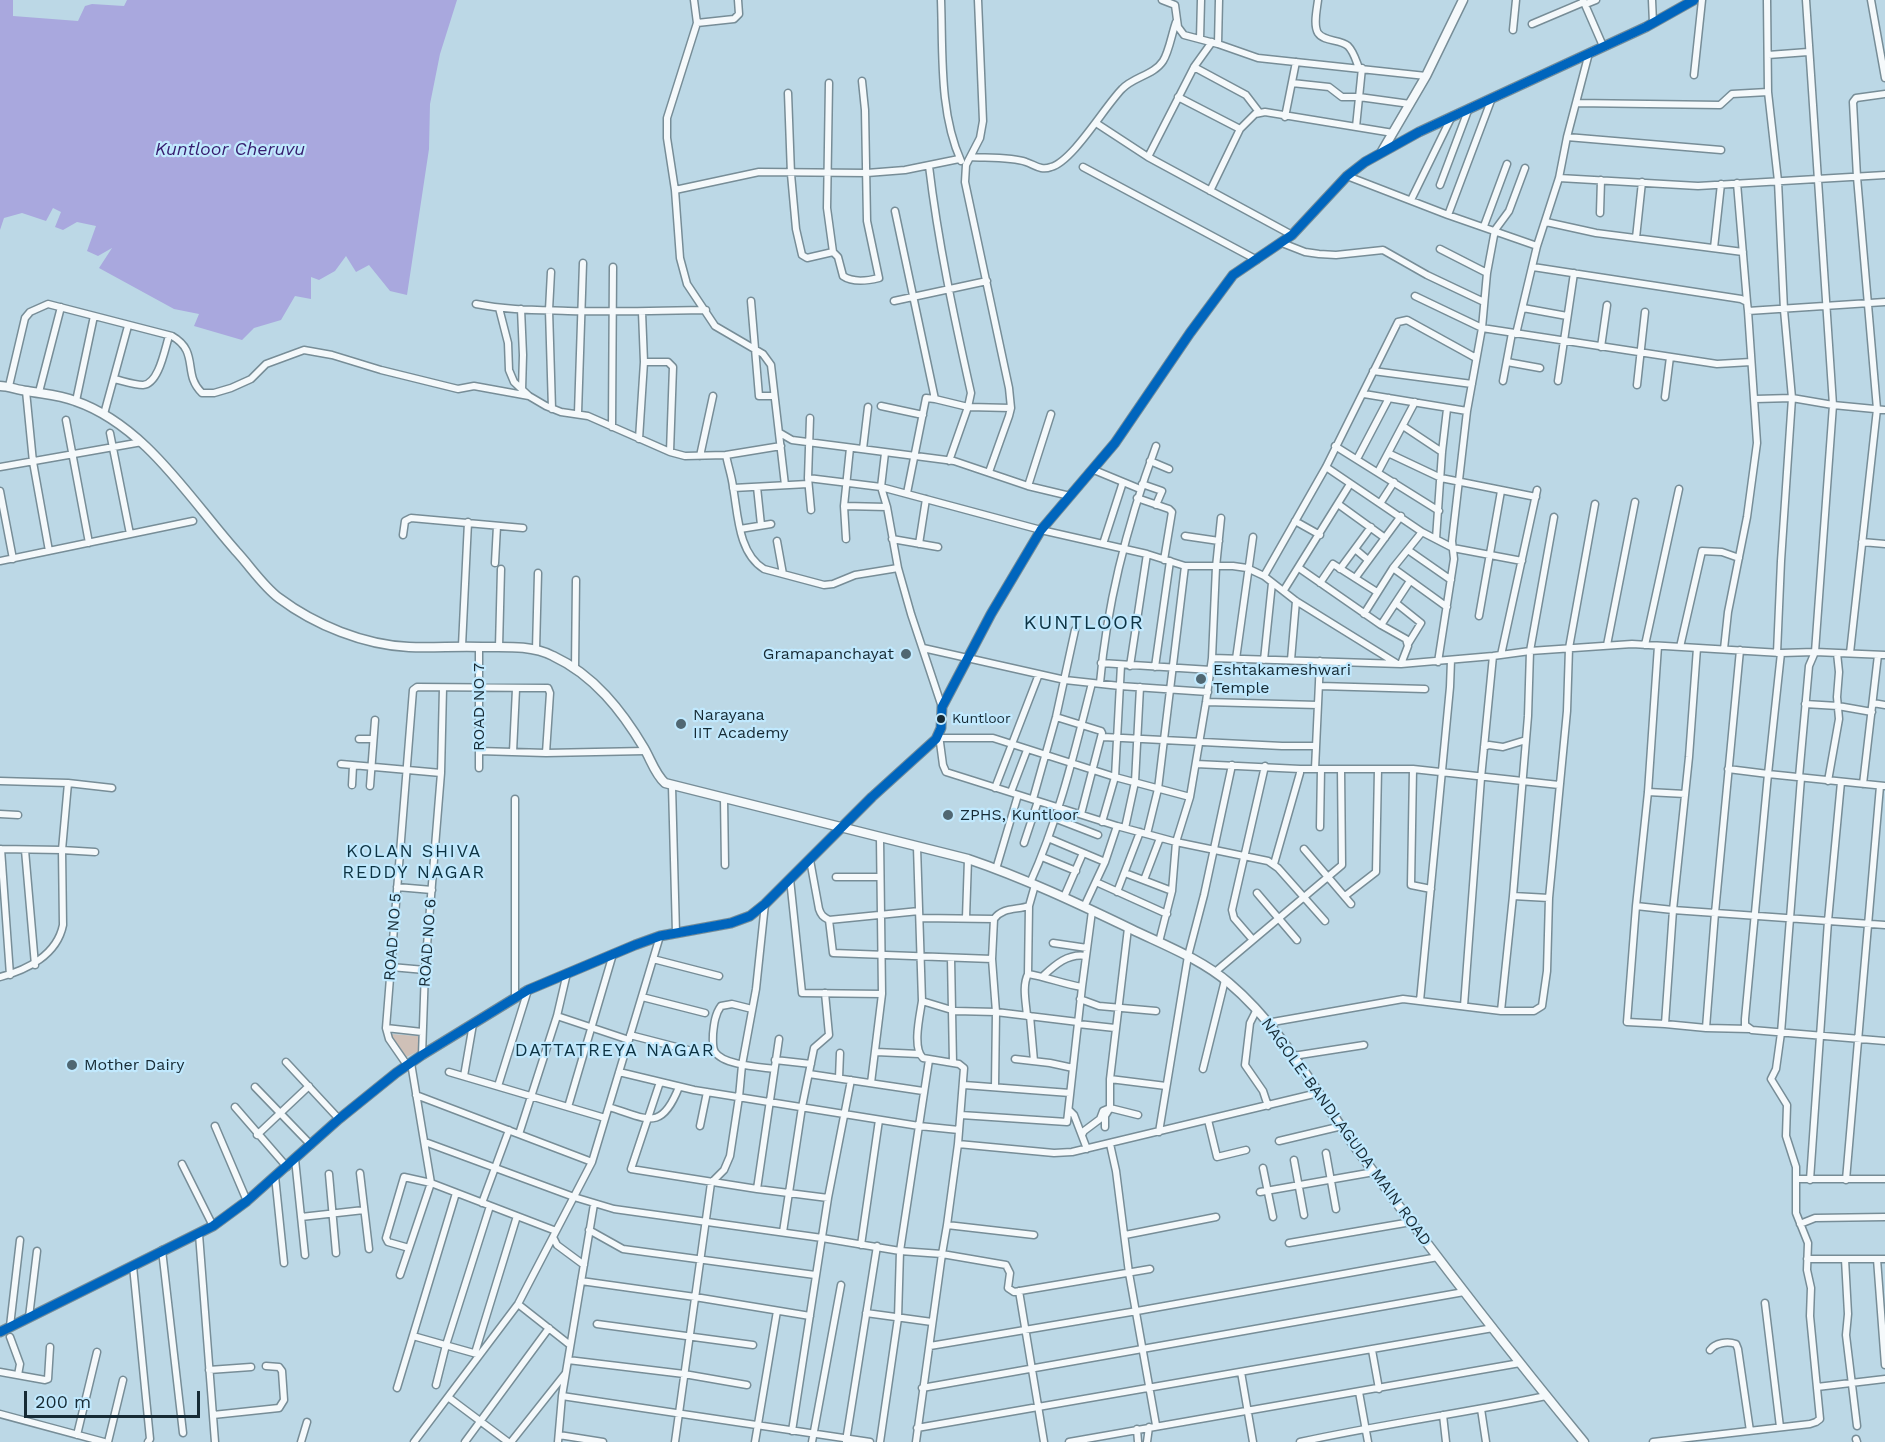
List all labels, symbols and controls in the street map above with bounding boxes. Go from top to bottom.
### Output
water label: Kuntloor Cheruvu [155,139,305,161]
district label: KUNTLOOR [1024,611,1144,635]
place label: Gramapanchayat [763,644,894,664]
marker: Gramapanchayat [899,647,913,661]
place label: Eshtakameshwari Temple [1213,660,1351,698]
street label: ROAD NO 7 [469,663,489,751]
marker: Eshtakameshwari Temple [1194,672,1208,686]
place label: Narayana IIT Academy [693,705,789,743]
place label: Kuntloor [952,711,1011,727]
marker: Kuntloor [935,713,947,725]
marker: Narayana IIT Academy [674,717,688,731]
place label: ZPHS, Kuntloor [960,805,1079,825]
marker: ZPHS, Kuntloor [941,808,955,822]
district label: KOLAN SHIVA REDDY NAGAR [342,841,486,884]
street label: ROAD NO 5 [380,892,406,982]
street label: ROAD NO 6 [415,898,441,988]
street label: NAGOLE-BANDLAGUDA MAIN ROAD [1257,1014,1435,1250]
district label: DATTATREYA NAGAR [515,1040,715,1062]
place label: Mother Dairy [84,1055,184,1075]
marker: Mother Dairy [65,1058,79,1072]
scale bar [27,1379,202,1417]
text: 200 m [35,1391,91,1412]

